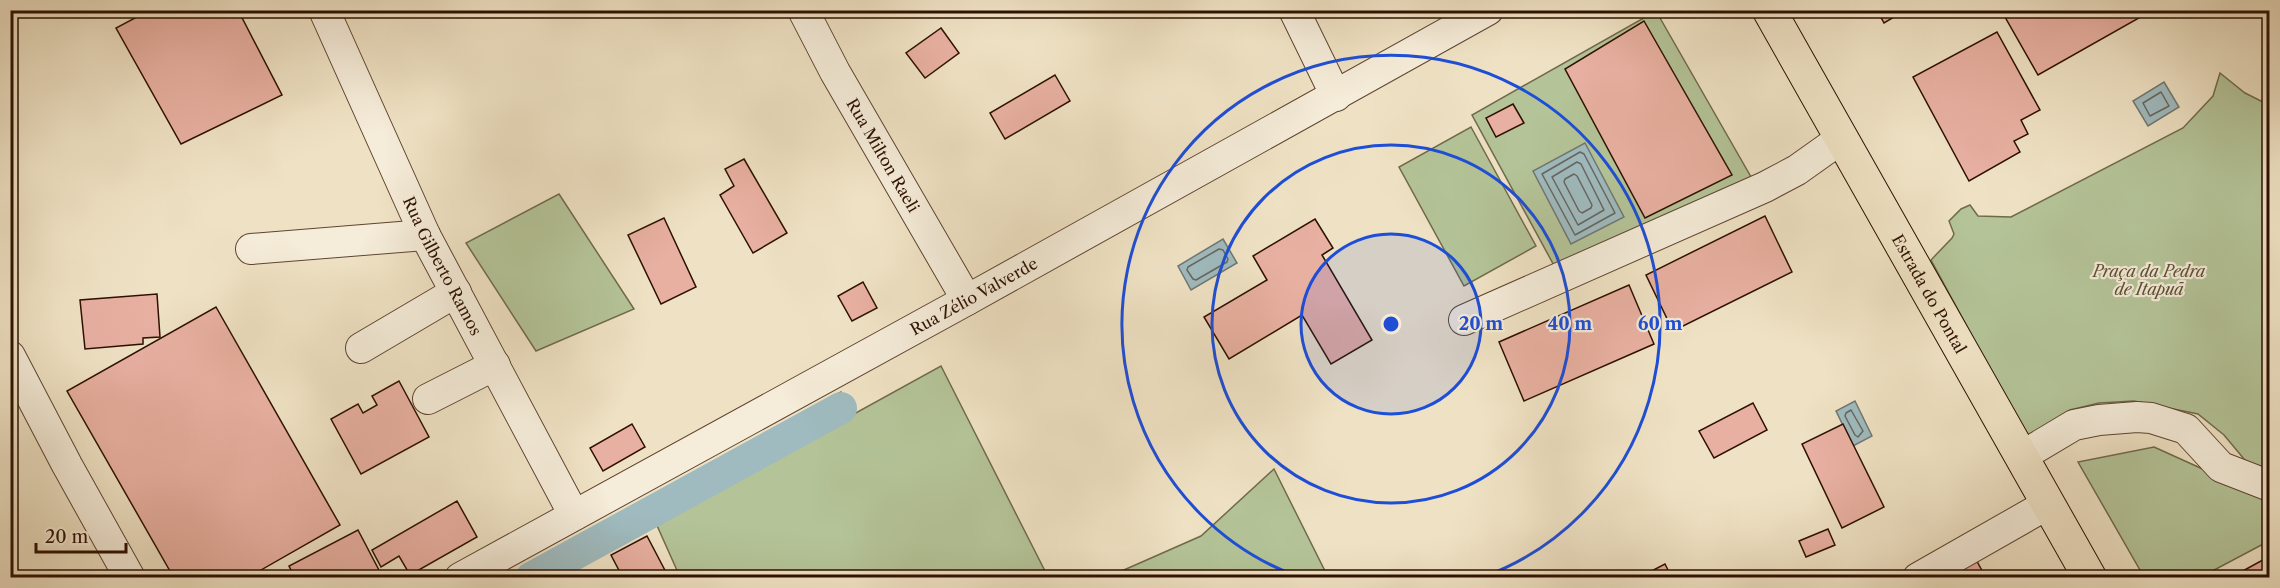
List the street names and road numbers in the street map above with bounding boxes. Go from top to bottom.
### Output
street label: Rua Milton Raeli [842,95,924,216]
street label: Rua Gilberto Ramos [399,193,487,339]
street label: Estrada do Pontal [1888,231,1971,357]
street label: Rua Zélio Valverde [907,253,1041,339]

